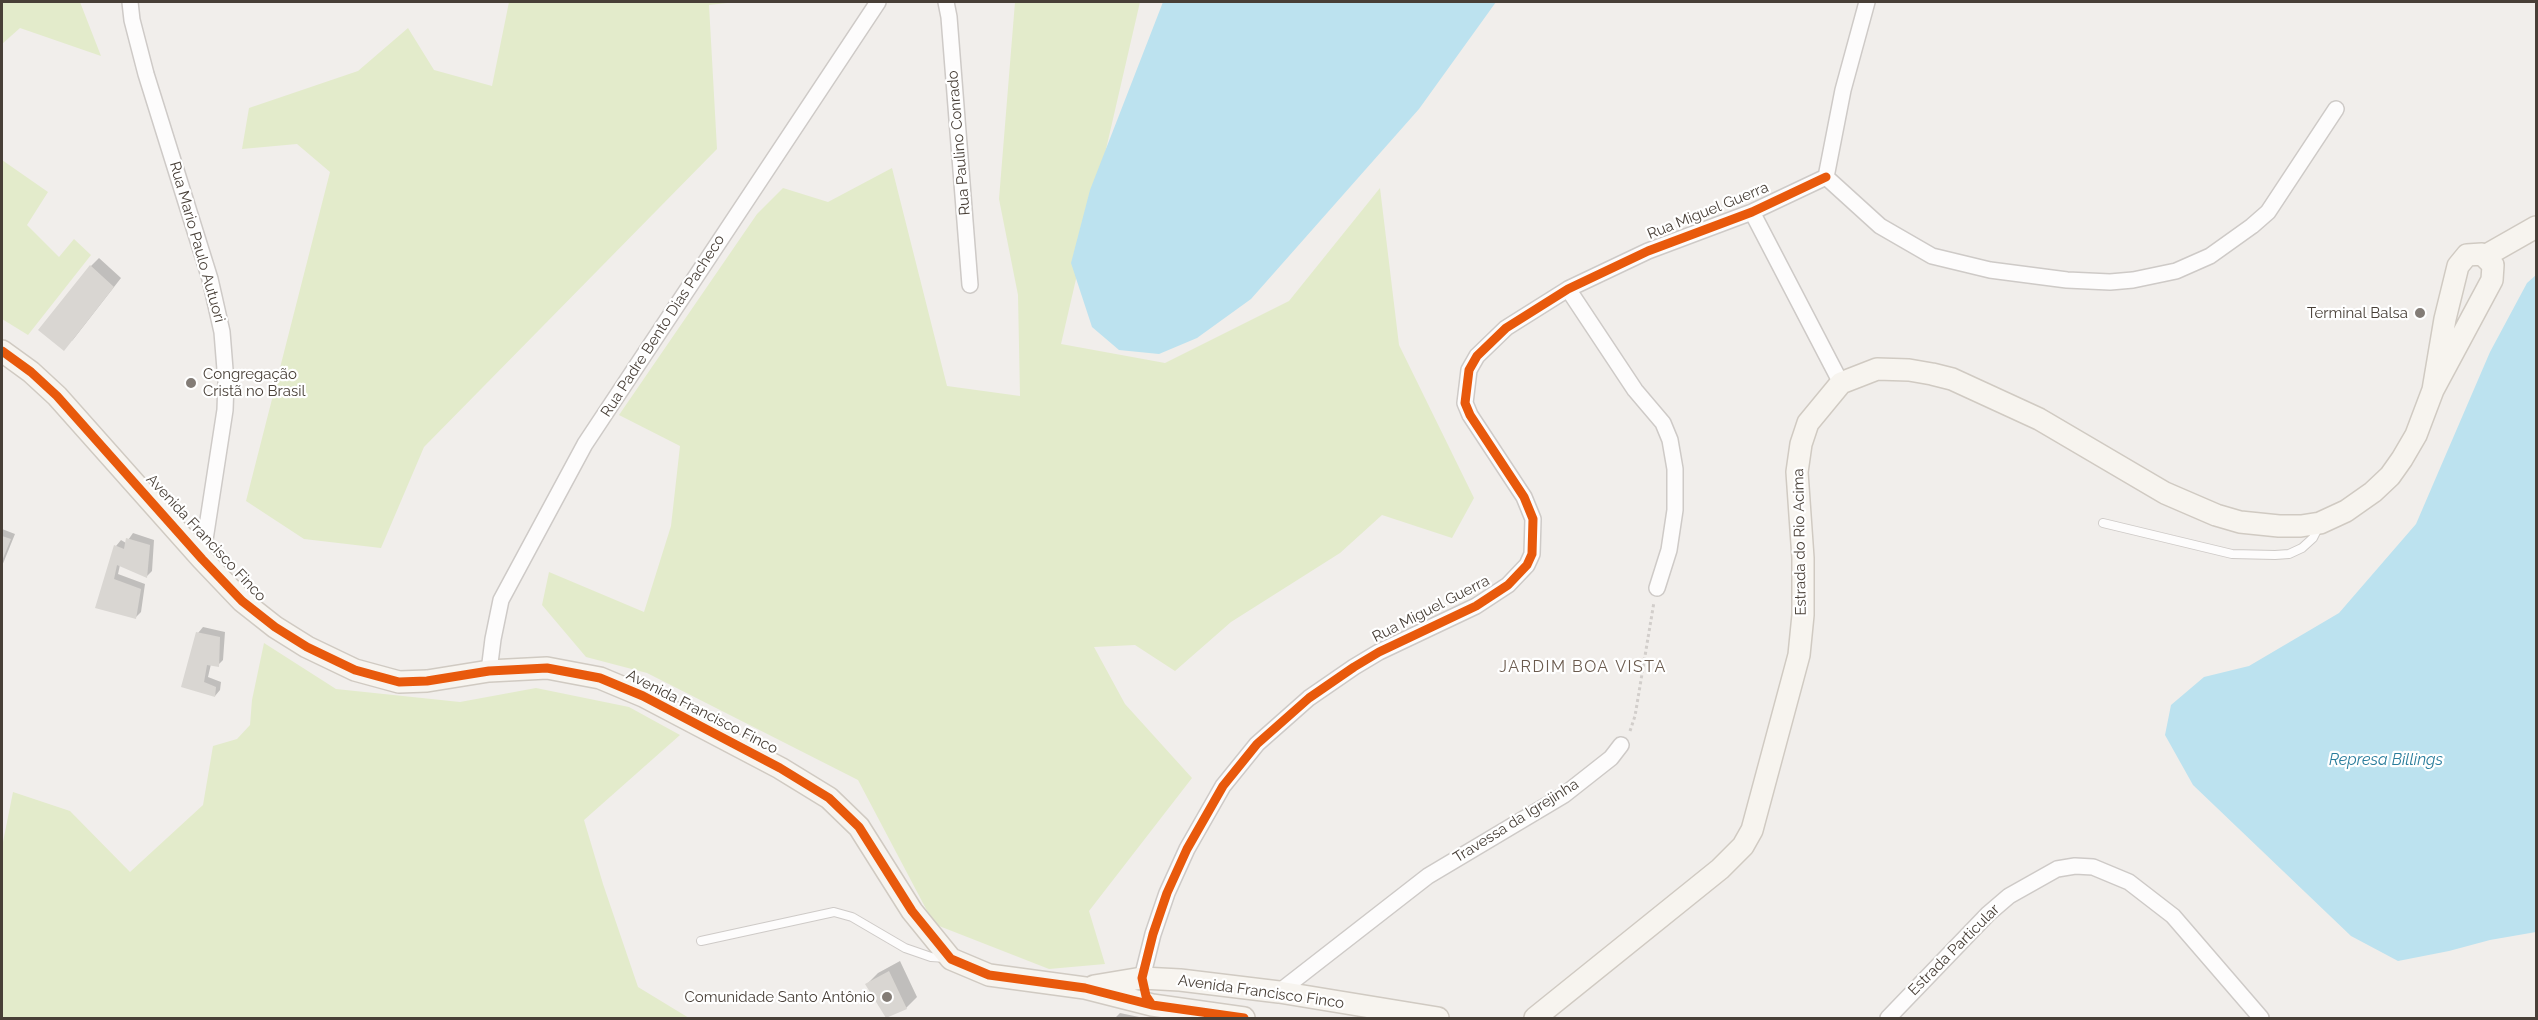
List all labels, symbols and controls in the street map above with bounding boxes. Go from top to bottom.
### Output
street label: Rua Paulino Conrado [944,70,974,216]
street label: Rua Mario Paulo Autuori [165,159,229,325]
street label: Rua Miguel Guerra [1645,178,1771,244]
street label: Rua Padre Bento Dias Pacheco [597,232,729,420]
place label: Terminal Balsa [2307,304,2408,322]
marker: Terminal Balsa [2413,306,2427,320]
place label: Congregação Cristã no Brasil [203,365,306,400]
marker: Congregação Cristã no Brasil [184,376,198,390]
street label: Estrada do Rio Acima [1790,468,1810,616]
street label: Avenida Francisco Finco [142,471,270,605]
street label: Rua Miguel Guerra [1369,572,1493,646]
district label: JARDIM BOA VISTA [1499,657,1667,677]
street label: Avenida Francisco Finco [623,666,781,758]
water label: Represa Billings [2329,750,2443,770]
street label: Travessa da Igrejinha [1450,775,1582,867]
street label: Estrada Particular [1905,901,2003,999]
street label: Avenida Francisco Finco [1177,971,1345,1013]
place label: Comunidade Santo Antônio [684,988,875,1006]
marker: Comunidade Santo Antônio [880,990,894,1004]

